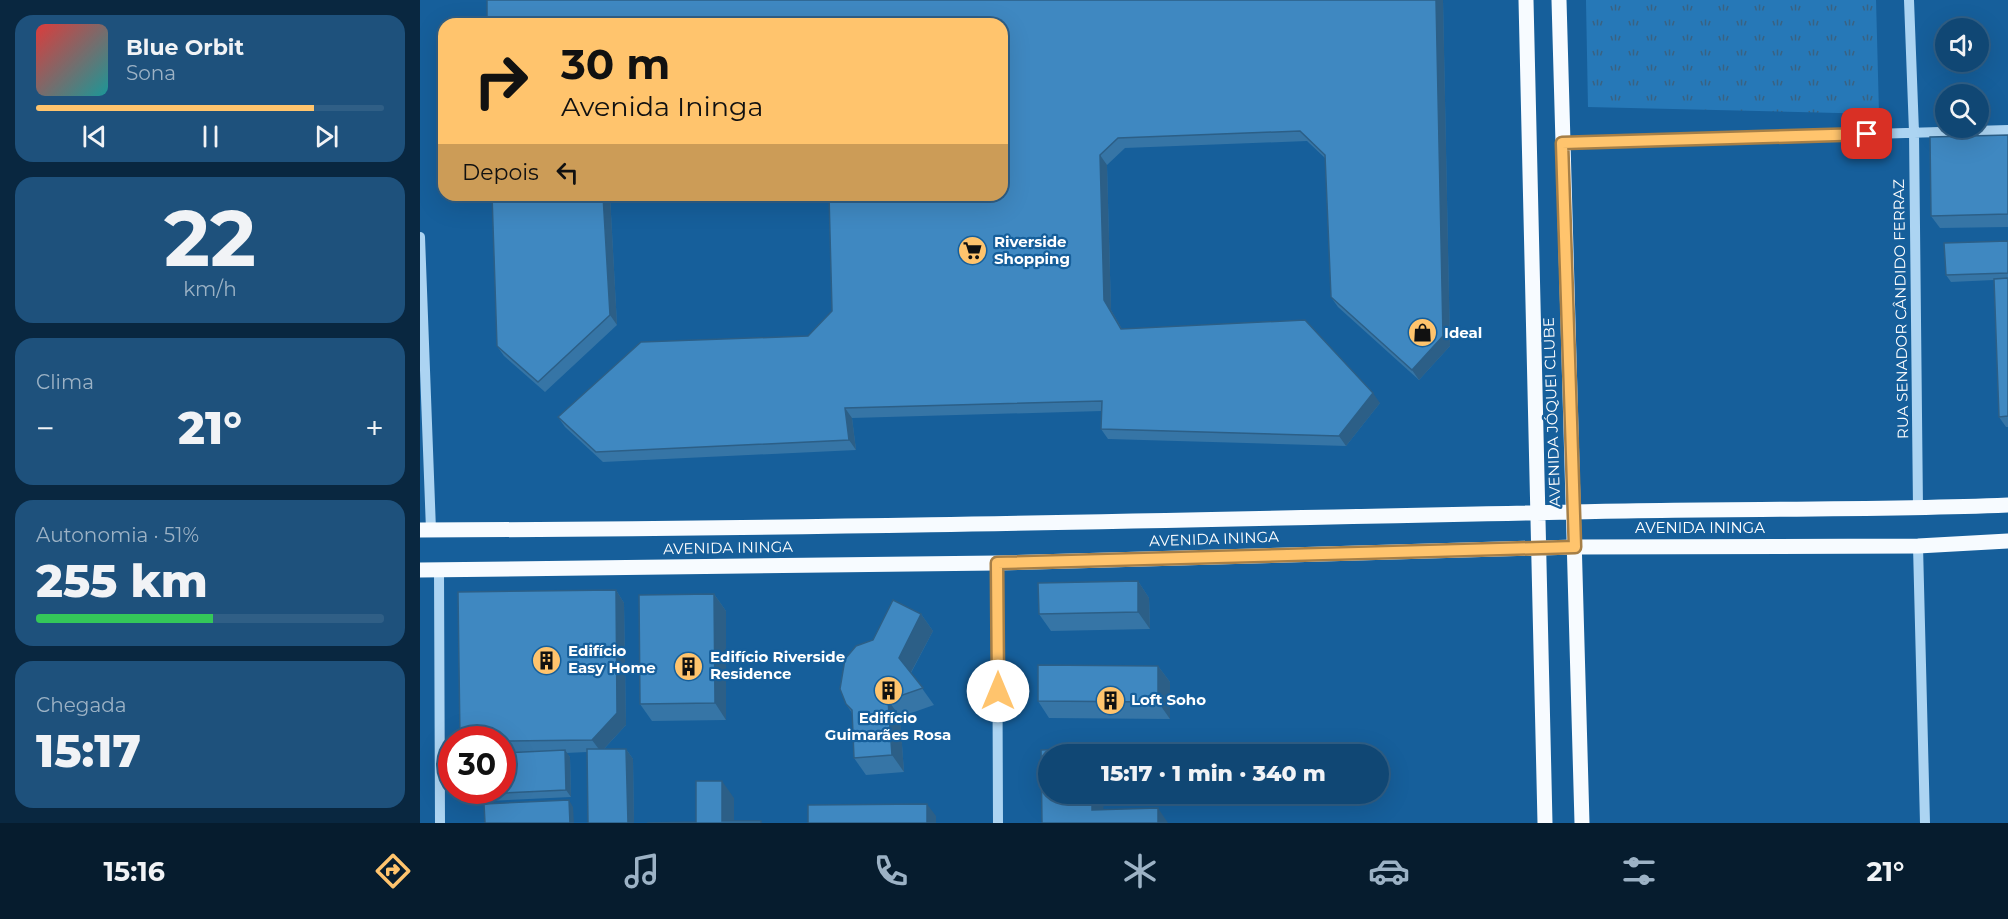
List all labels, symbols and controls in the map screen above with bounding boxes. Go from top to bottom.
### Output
map controls [1935,18,1989,138]
button: sound [1935,18,1989,72]
text: Blue Orbit [126,34,244,61]
text: 30 m [561,38,670,90]
icon: right [462,42,540,120]
text: Sona [126,61,176,85]
button: search [1935,84,1989,138]
text: Avenida Ininga [561,90,763,123]
pin [1841,108,1892,159]
icon: arrive [1850,117,1883,150]
icon: previous [78,120,111,153]
icon: pause [194,120,227,153]
icon: next [310,120,343,153]
icon: left [551,156,584,189]
text: Depois [462,159,539,186]
street label: RUA SENADOR CÂNDIDO FERRAZ [1889,179,1912,439]
text: 22 [164,190,256,286]
place label: Riverside Shopping [994,232,1070,268]
supermarket icon: Riverside Shopping [957,235,989,267]
text: km/h [183,277,237,301]
shop icon: Ideal [1407,317,1439,349]
street label: AVENIDA JÓQUEI CLUBE [1539,317,1564,507]
place label: Ideal [1444,323,1482,342]
text: Clima [36,370,94,394]
text: 21° [178,400,242,455]
text: − [36,408,55,448]
text: + [365,408,384,448]
street label: AVENIDA ININGA [1635,518,1765,537]
text: Autonomia · 51% [36,523,199,547]
street label: AVENIDA ININGA [1149,527,1279,550]
street label: AVENIDA ININGA [663,537,793,558]
text: 255 km [36,553,208,608]
place label: Edifício Easy Home [568,641,656,677]
building icon: Edifício Easy Home [531,644,563,676]
place label: Edifício Riverside Residence [710,647,845,683]
building icon: Edifício Riverside Residence [673,650,705,682]
position arrow [966,659,1030,723]
building icon: Edifício Guimarães Rosa [872,675,904,707]
building icon: Loft Soho [1094,684,1126,716]
place label: Loft Soho [1131,690,1206,709]
text: Chegada [36,693,127,717]
place label: Edifício Guimarães Rosa [825,708,951,744]
text: 15:17 [36,723,141,778]
speed limit sign: 30 [438,726,516,804]
text: 15:17 · 1 min · 340 m [1101,760,1326,787]
icon: directions [372,850,414,892]
icon: music [621,850,663,892]
icon: phone [870,850,912,892]
icon: climate [1119,850,1161,892]
icon: car [1368,850,1410,892]
icon: filters [1618,850,1660,892]
text: 15:16 [104,855,165,888]
text: 21° [1867,855,1904,888]

